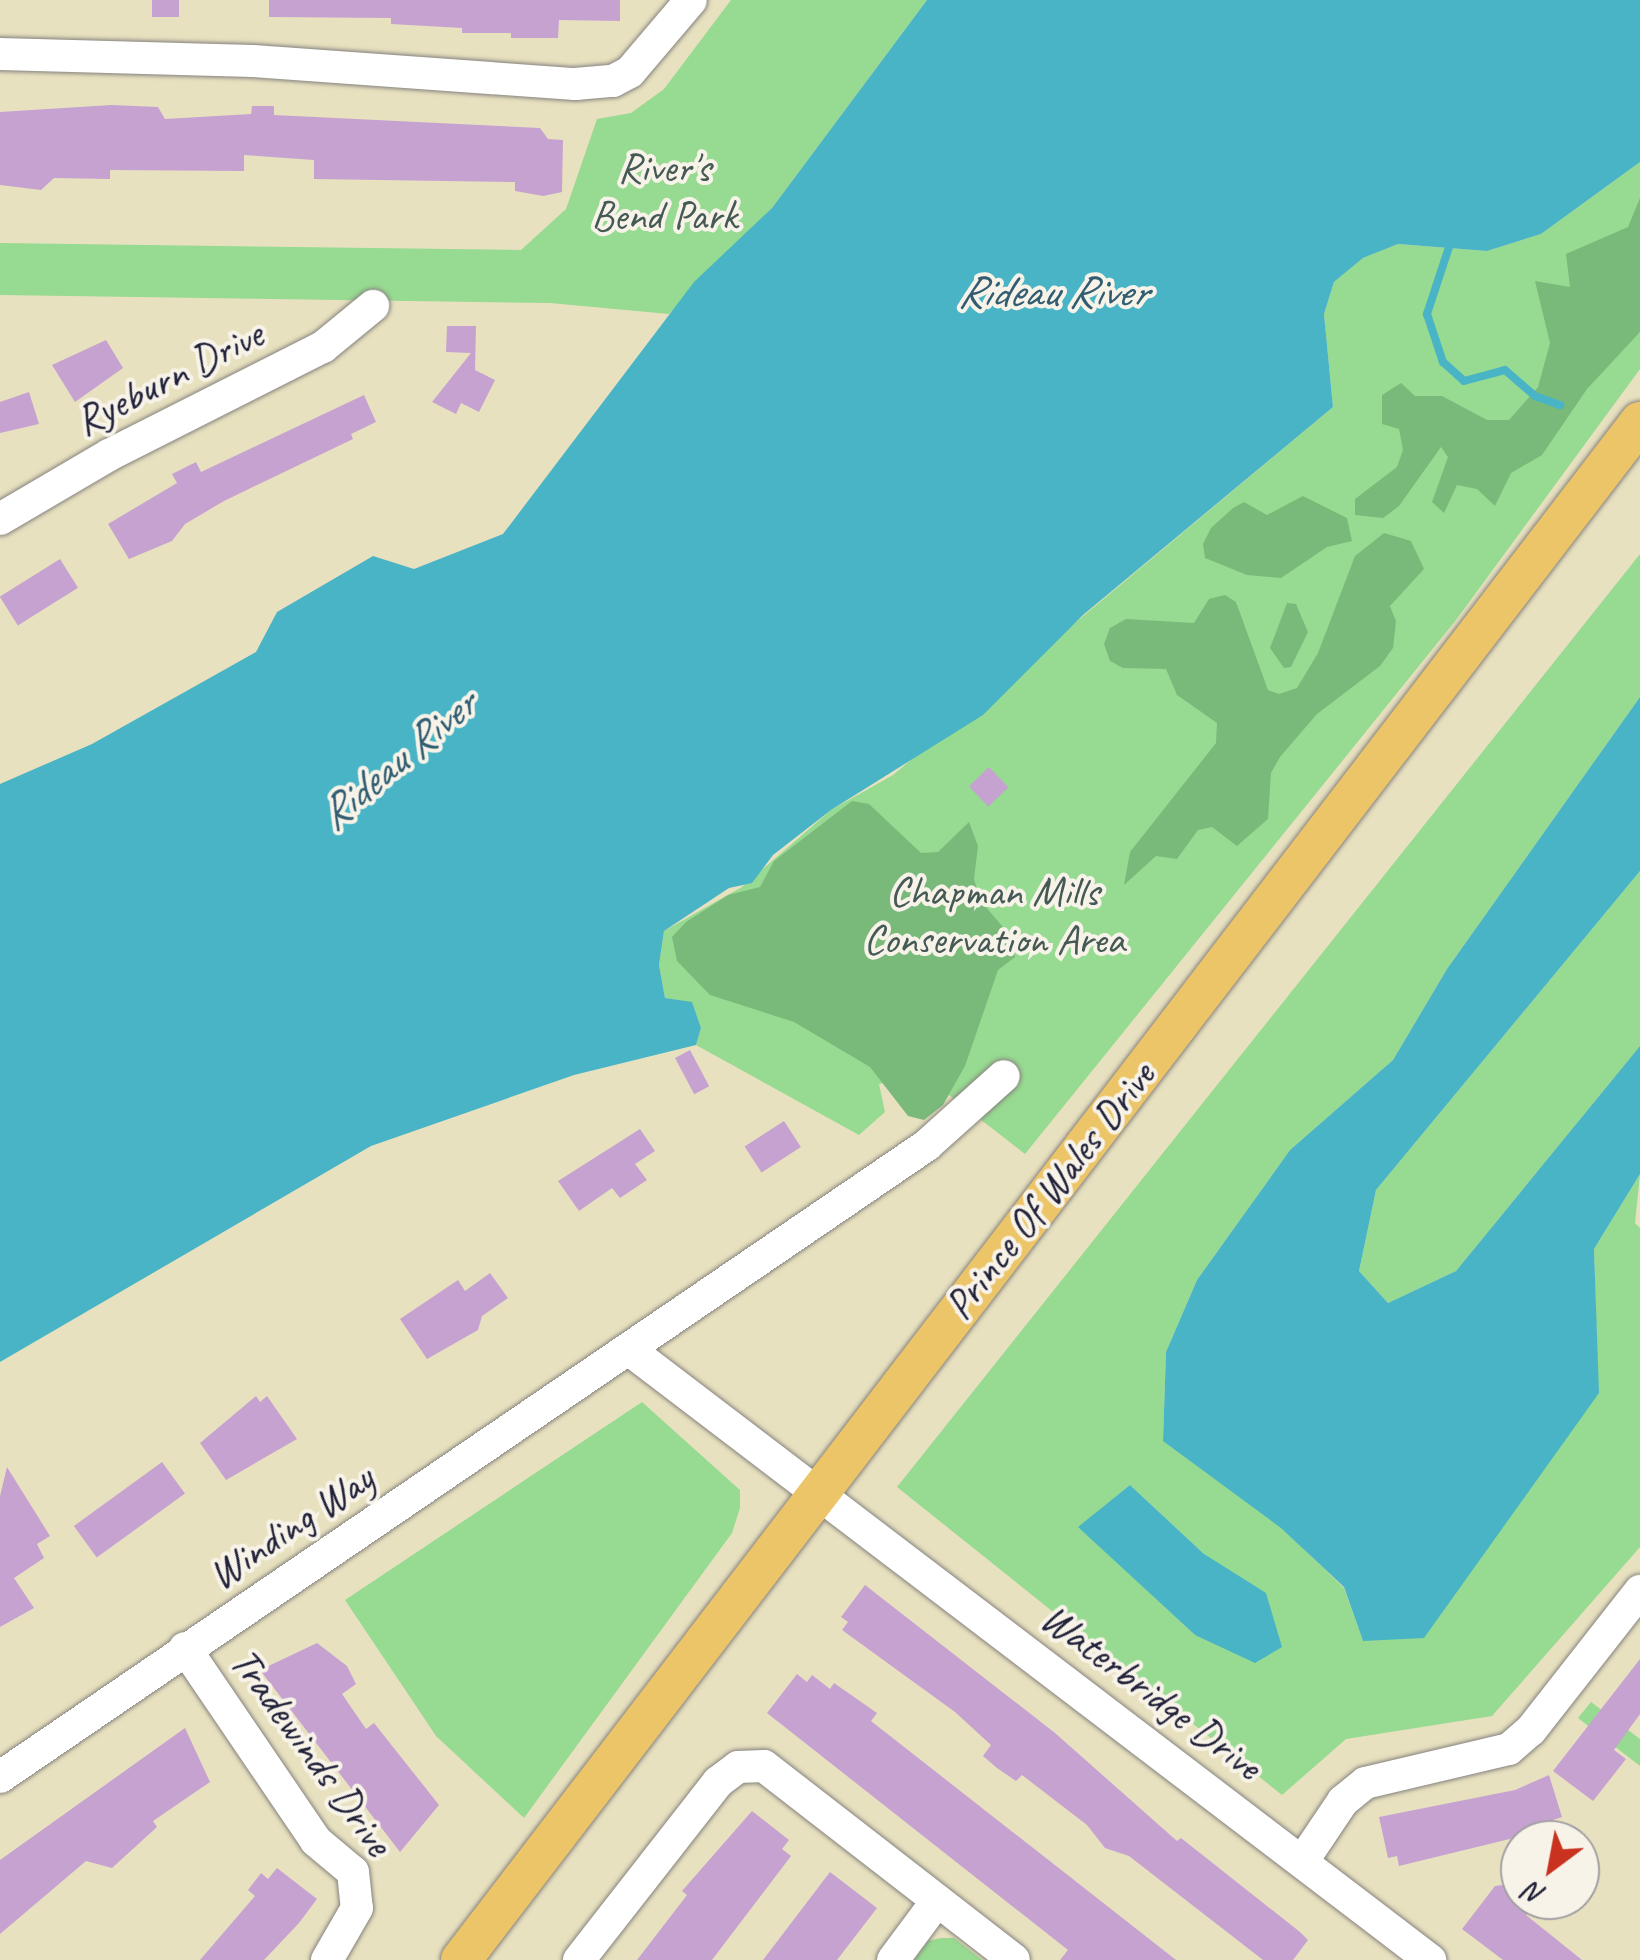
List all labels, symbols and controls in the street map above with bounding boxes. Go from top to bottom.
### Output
park label: River's Bend Park [590,143,738,242]
water label: Rideau River [957,265,1147,319]
street label: Ryeburn Drive [66,309,272,447]
water label: Rideau River [307,678,487,842]
park label: Chapman Mills Conservation Area [864,867,1124,966]
street label: Prince Of Wales Drive [933,1052,1167,1330]
street label: Winding Way [199,1453,383,1601]
street label: Waterbridge Drive [1031,1593,1271,1791]
street label: Tradewinds Drive [219,1638,403,1866]
north arrow [1500,1820,1600,1920]
text: N [1518,1875,1552,1914]

